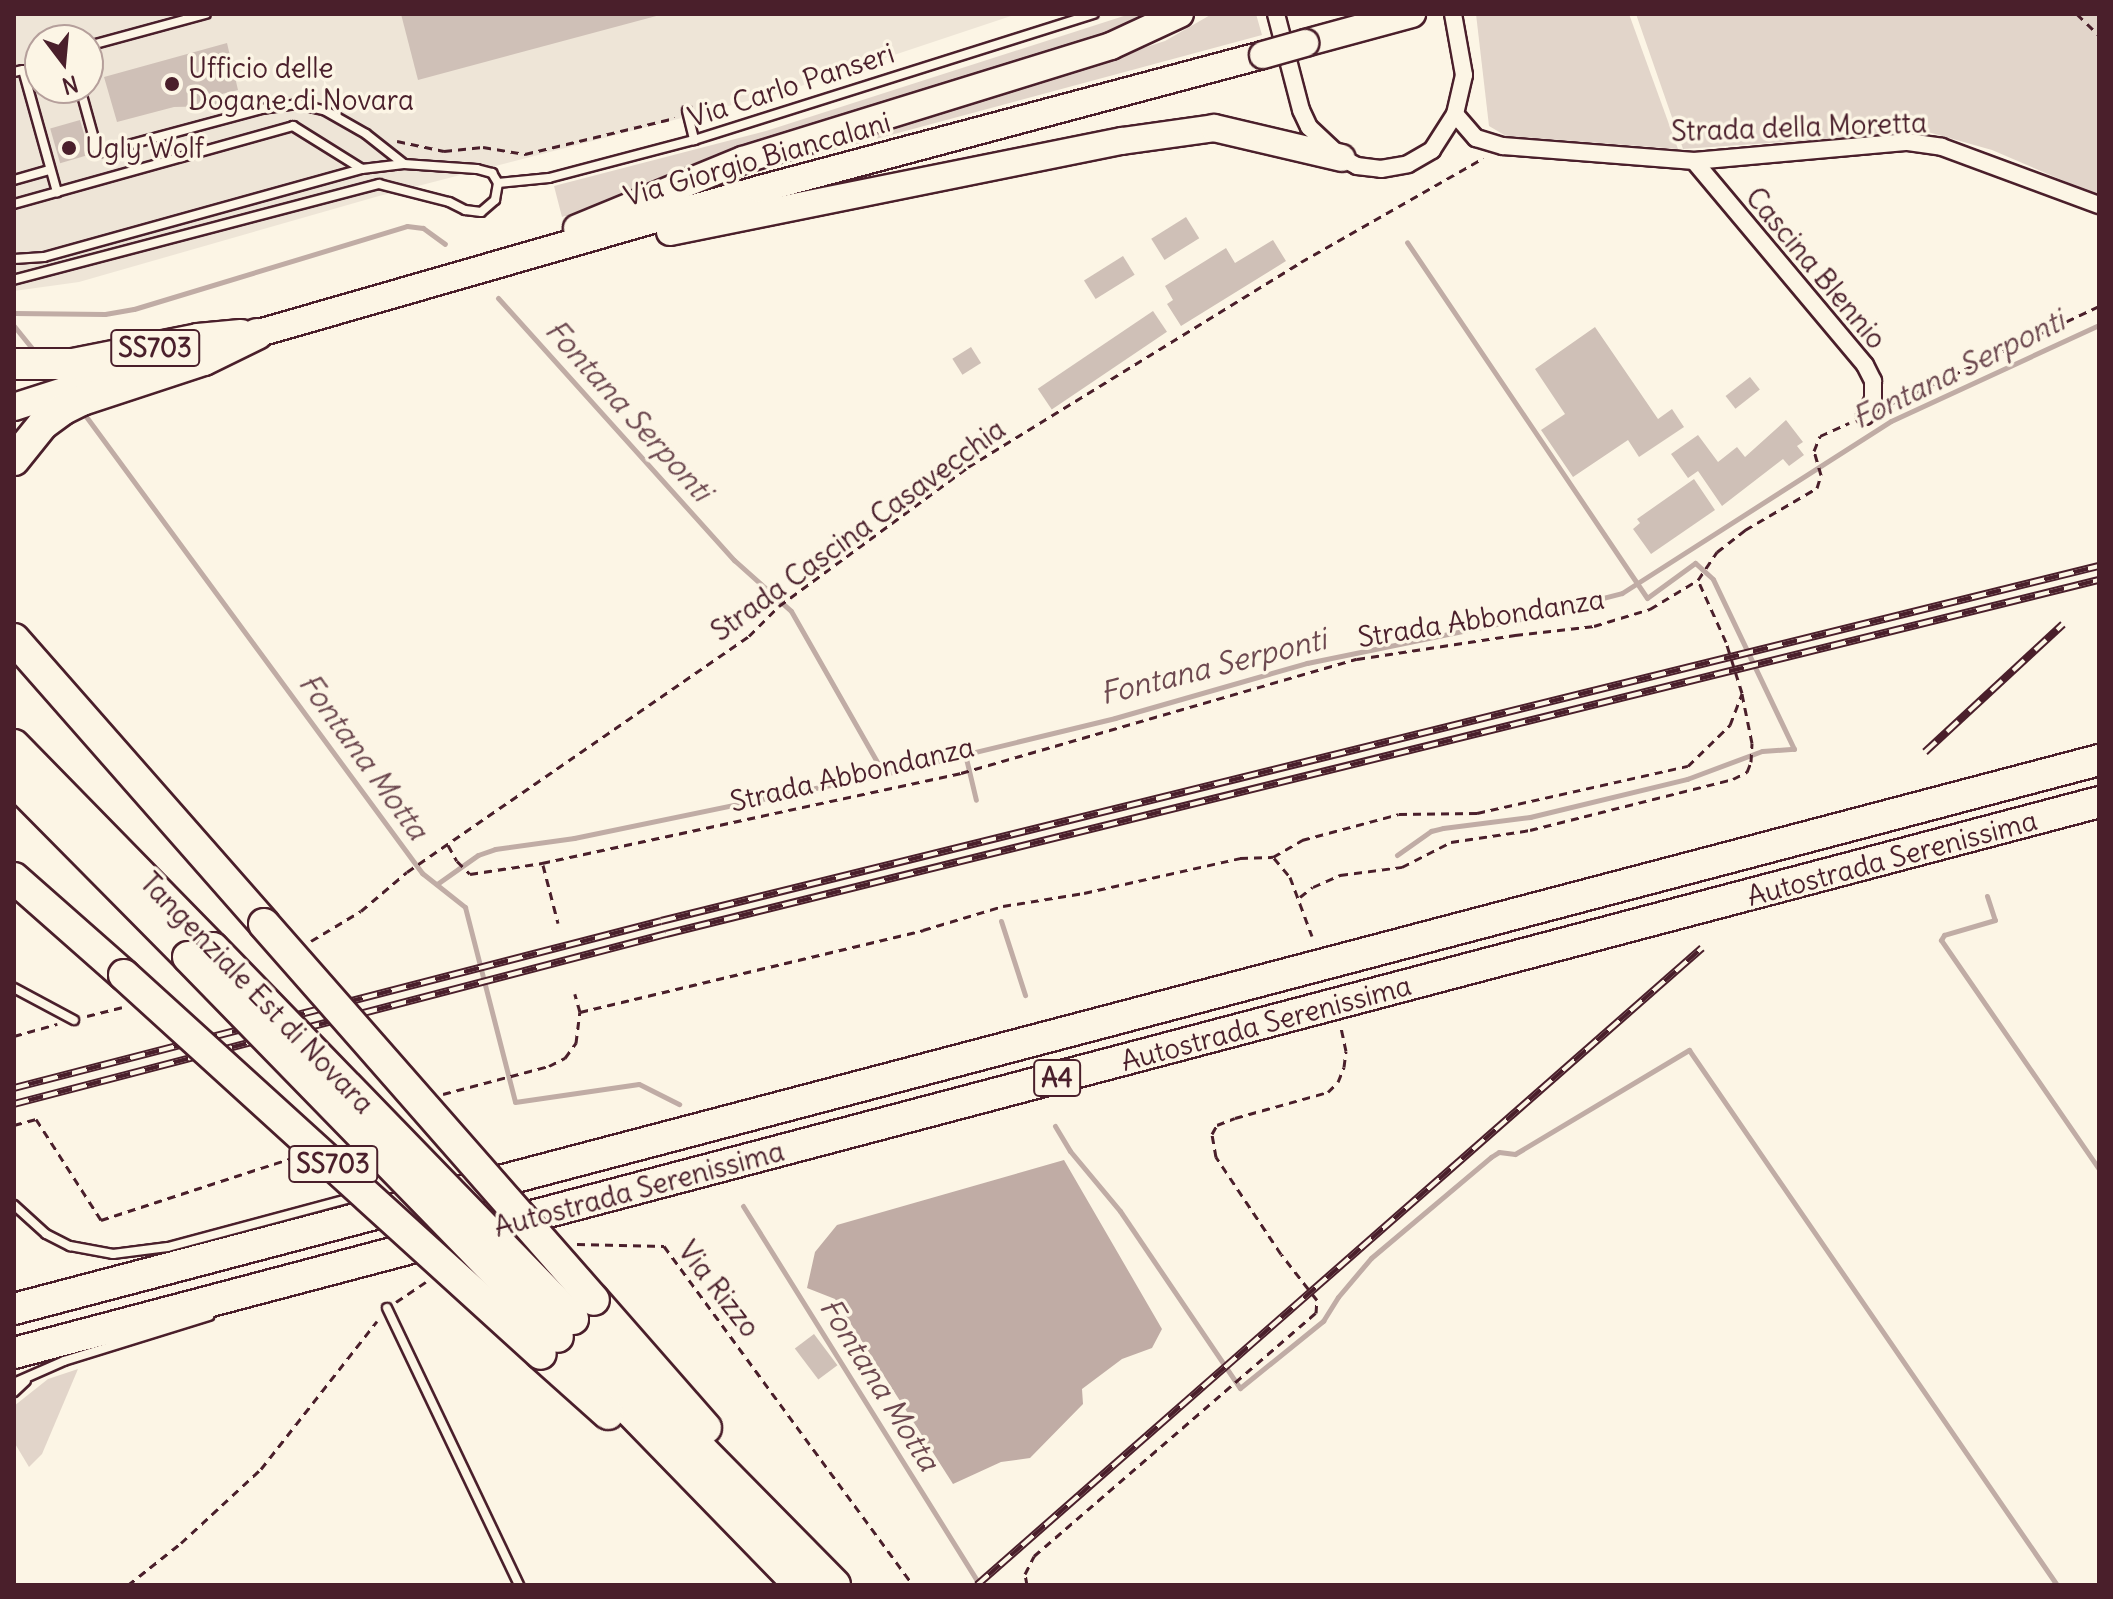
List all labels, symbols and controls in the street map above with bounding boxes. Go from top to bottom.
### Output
north arrow [24,24,104,104]
street label: Via Carlo Panseri [684,36,898,134]
place label: Ufficio delle Dogane di Novara [188,51,414,117]
text: N [59,70,81,101]
marker: Ufficio delle Dogane di Novara [163,75,181,93]
street label: Via Giorgio Biancalani [620,105,894,213]
street label: Strada della Moretta [1670,106,1928,148]
place label: Ugly Wolf [85,131,204,165]
marker: Ugly Wolf [60,139,78,157]
street label: Cascina Blennio [1739,180,1893,356]
water label: Fontana Serponti [1846,302,2070,436]
water label: Fontana Serponti [538,312,720,508]
road number: SS703 [109,326,201,370]
street label: Strada Cascina Casavecchia [704,412,1012,648]
street label: Strada Abbondanza [1355,582,1607,654]
water label: Fontana Serponti [1096,621,1330,711]
water label: Fontana Motta [292,666,436,846]
street label: Strada Abbondanza [727,730,977,818]
street label: Autostrada Serenissima [1743,803,2041,913]
street label: Tangenziale Est di Novara [133,866,381,1120]
street label: Autostrada Serenissima [1117,968,1415,1078]
road number: A4 [1033,1056,1081,1100]
street label: Autostrada Serenissima [490,1134,788,1244]
road number: SS703 [287,1142,379,1186]
street label: Via Rizzo [671,1234,767,1344]
water label: Fontana Motta [813,1291,947,1477]

